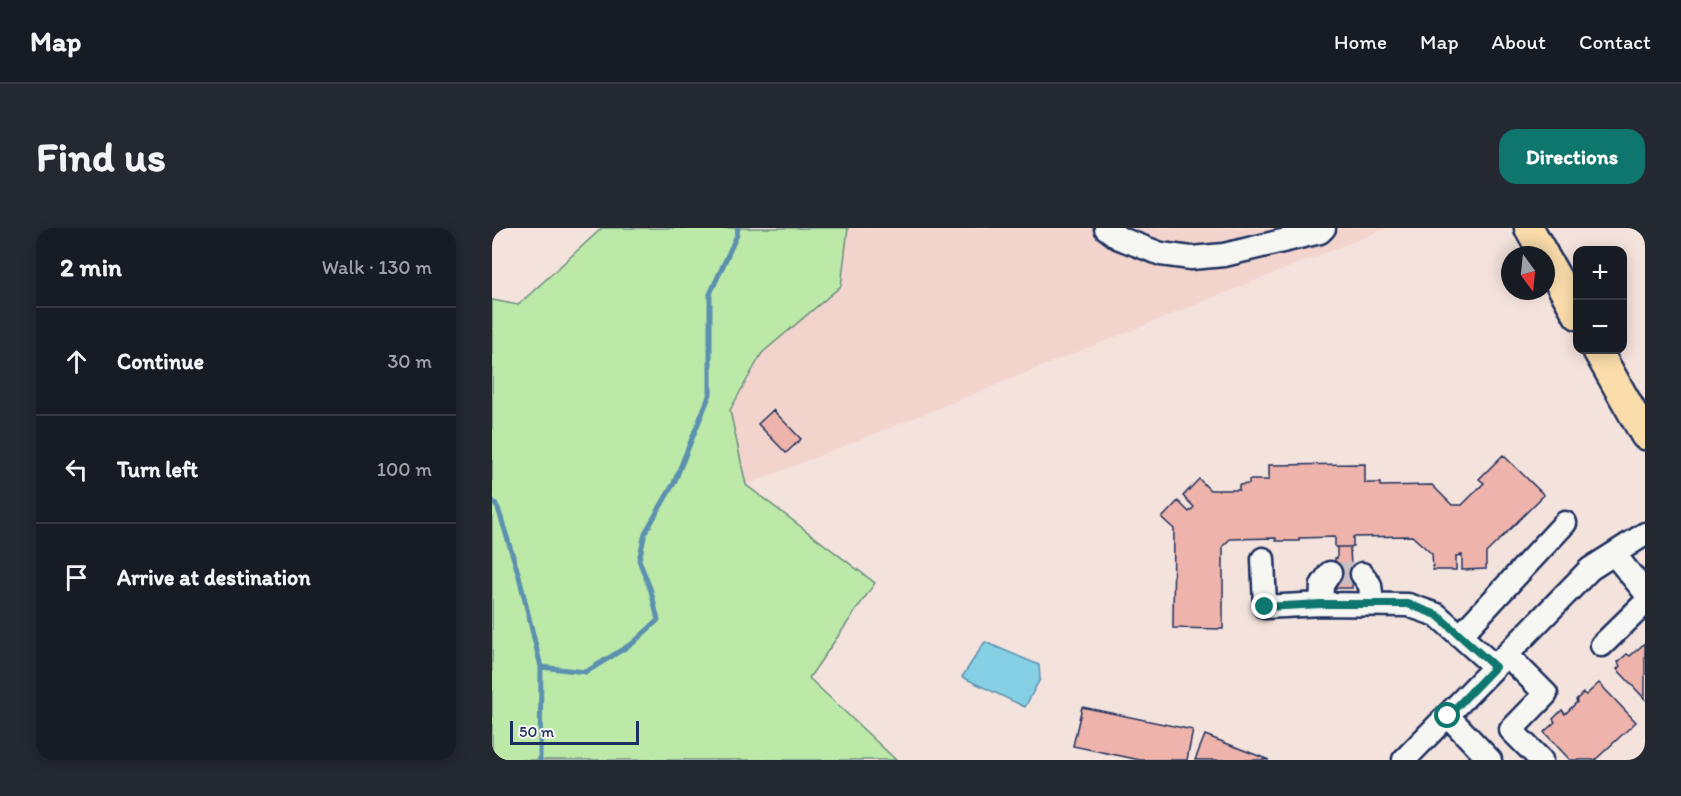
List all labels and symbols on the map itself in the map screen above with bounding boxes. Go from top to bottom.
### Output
north arrow [1501,246,1555,300]
route end [1251,593,1277,619]
route start [1434,702,1460,728]
scale bar [510,718,639,746]

